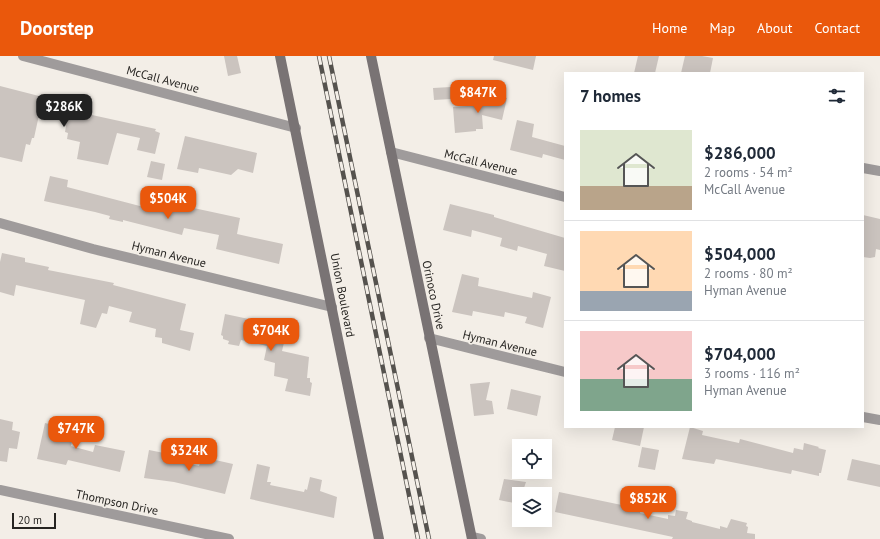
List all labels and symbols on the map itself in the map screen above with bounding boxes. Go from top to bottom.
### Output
street label: McCall Avenue [125,62,201,96]
pin: $847K [450,80,506,114]
pin: $286K [36,94,92,128]
street label: McCall Avenue [443,146,519,178]
pin: $504K [140,186,196,220]
street label: Hyman Avenue [130,238,208,270]
street label: Union Boulevard [327,252,359,338]
street label: Orinoco Drive [419,259,449,331]
pin: $704K [243,318,299,352]
street label: Hyman Avenue [461,327,539,359]
pin: $747K [48,416,104,450]
pin: $324K [161,438,217,472]
street label: Thompson Drive [74,486,160,518]
pin: $852K [620,486,676,520]
scale bar [12,511,56,530]

